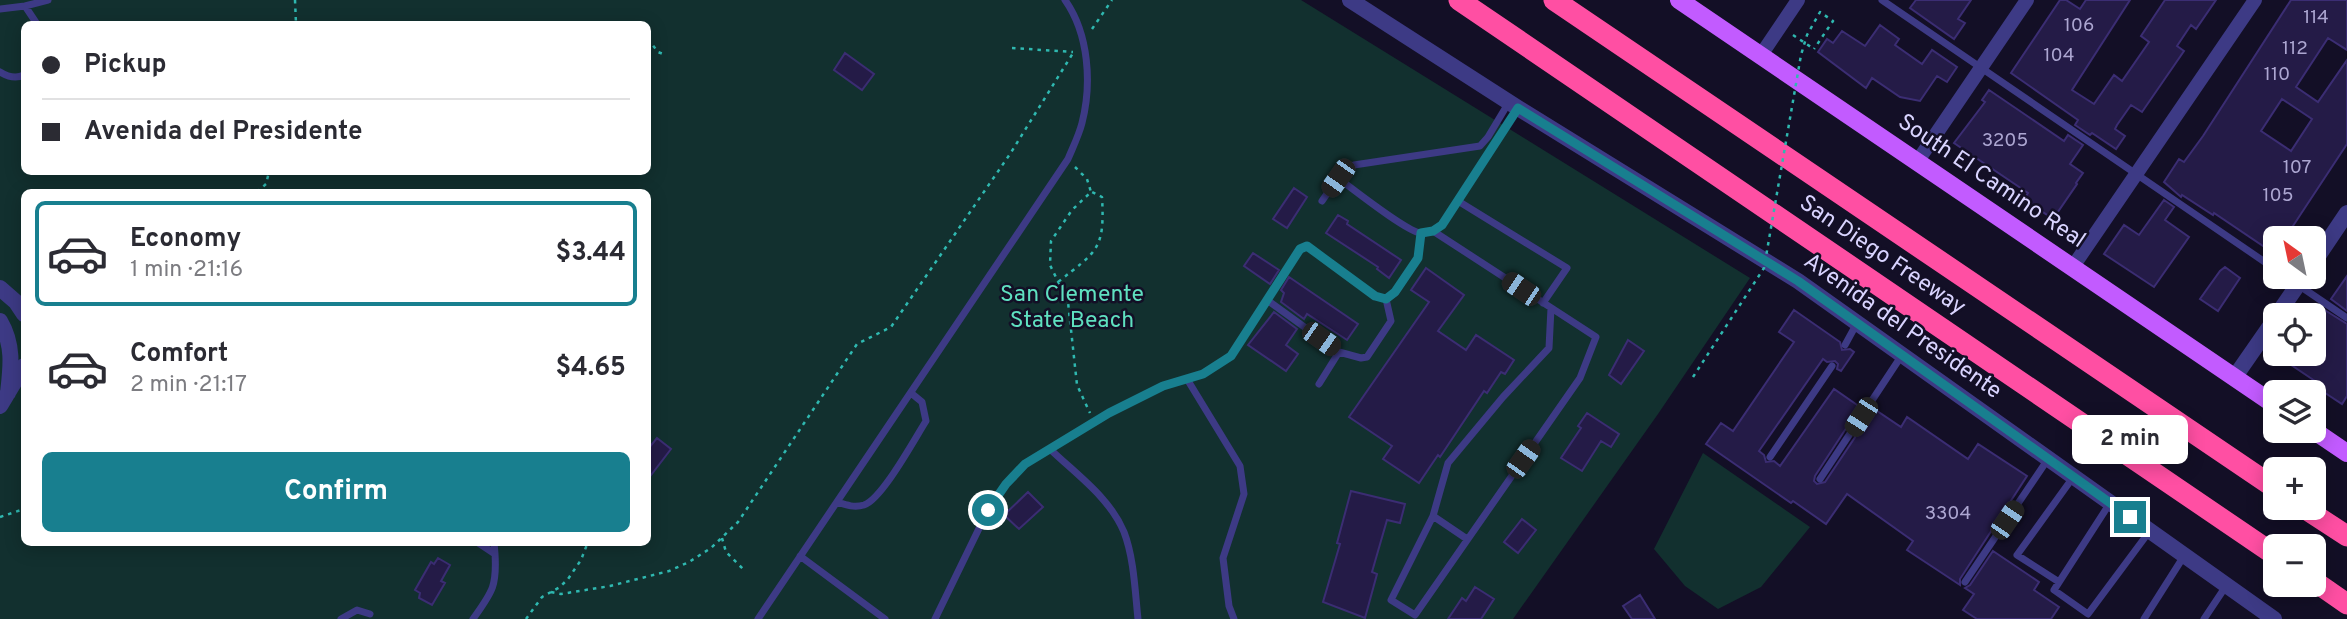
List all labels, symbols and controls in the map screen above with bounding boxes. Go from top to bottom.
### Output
house number: 114 [2303,6,2329,30]
house number: 106 [2064,14,2094,38]
house number: 112 [2282,37,2308,61]
house number: 104 [2043,44,2075,68]
text: Pickup [84,49,167,82]
house number: 110 [2264,63,2290,87]
street label: South El Camino Real [1892,108,2090,256]
text: Avenida del Presidente [84,116,363,149]
house number: 3205 [1982,129,2028,153]
car [1318,155,1359,201]
house number: 107 [2283,156,2311,180]
house number: 105 [2262,184,2294,208]
street label: San Diego Freeway [1793,189,1971,323]
icon: car [46,222,109,285]
text: Economy [130,223,241,256]
north arrow [2263,226,2326,289]
map controls [2263,226,2326,597]
text: $3.44 [556,237,626,270]
street label: Avenida del Presidente [1797,248,2007,406]
text: 1 min · 21:16 [130,256,243,285]
car [1498,269,1545,309]
park label: San Clemente State Beach [1000,281,1144,336]
button: locate [2263,303,2326,366]
car [1298,318,1345,360]
icon: car [46,337,109,400]
text: Comfort [130,338,228,371]
text: $4.65 [555,352,626,385]
text: 2 min · 21:17 [130,371,247,400]
button: layers [2263,380,2326,443]
car [1841,394,1882,440]
callout: 2 min [2072,416,2188,464]
text: 2 min [2100,425,2160,454]
car [1503,436,1544,482]
button: Confirm [42,452,630,532]
button: + [2263,457,2326,520]
route start [972,494,1004,526]
car [1987,497,2028,543]
route end [2114,501,2146,533]
house number: 3304 [1925,502,1971,526]
button: − [2263,534,2326,597]

